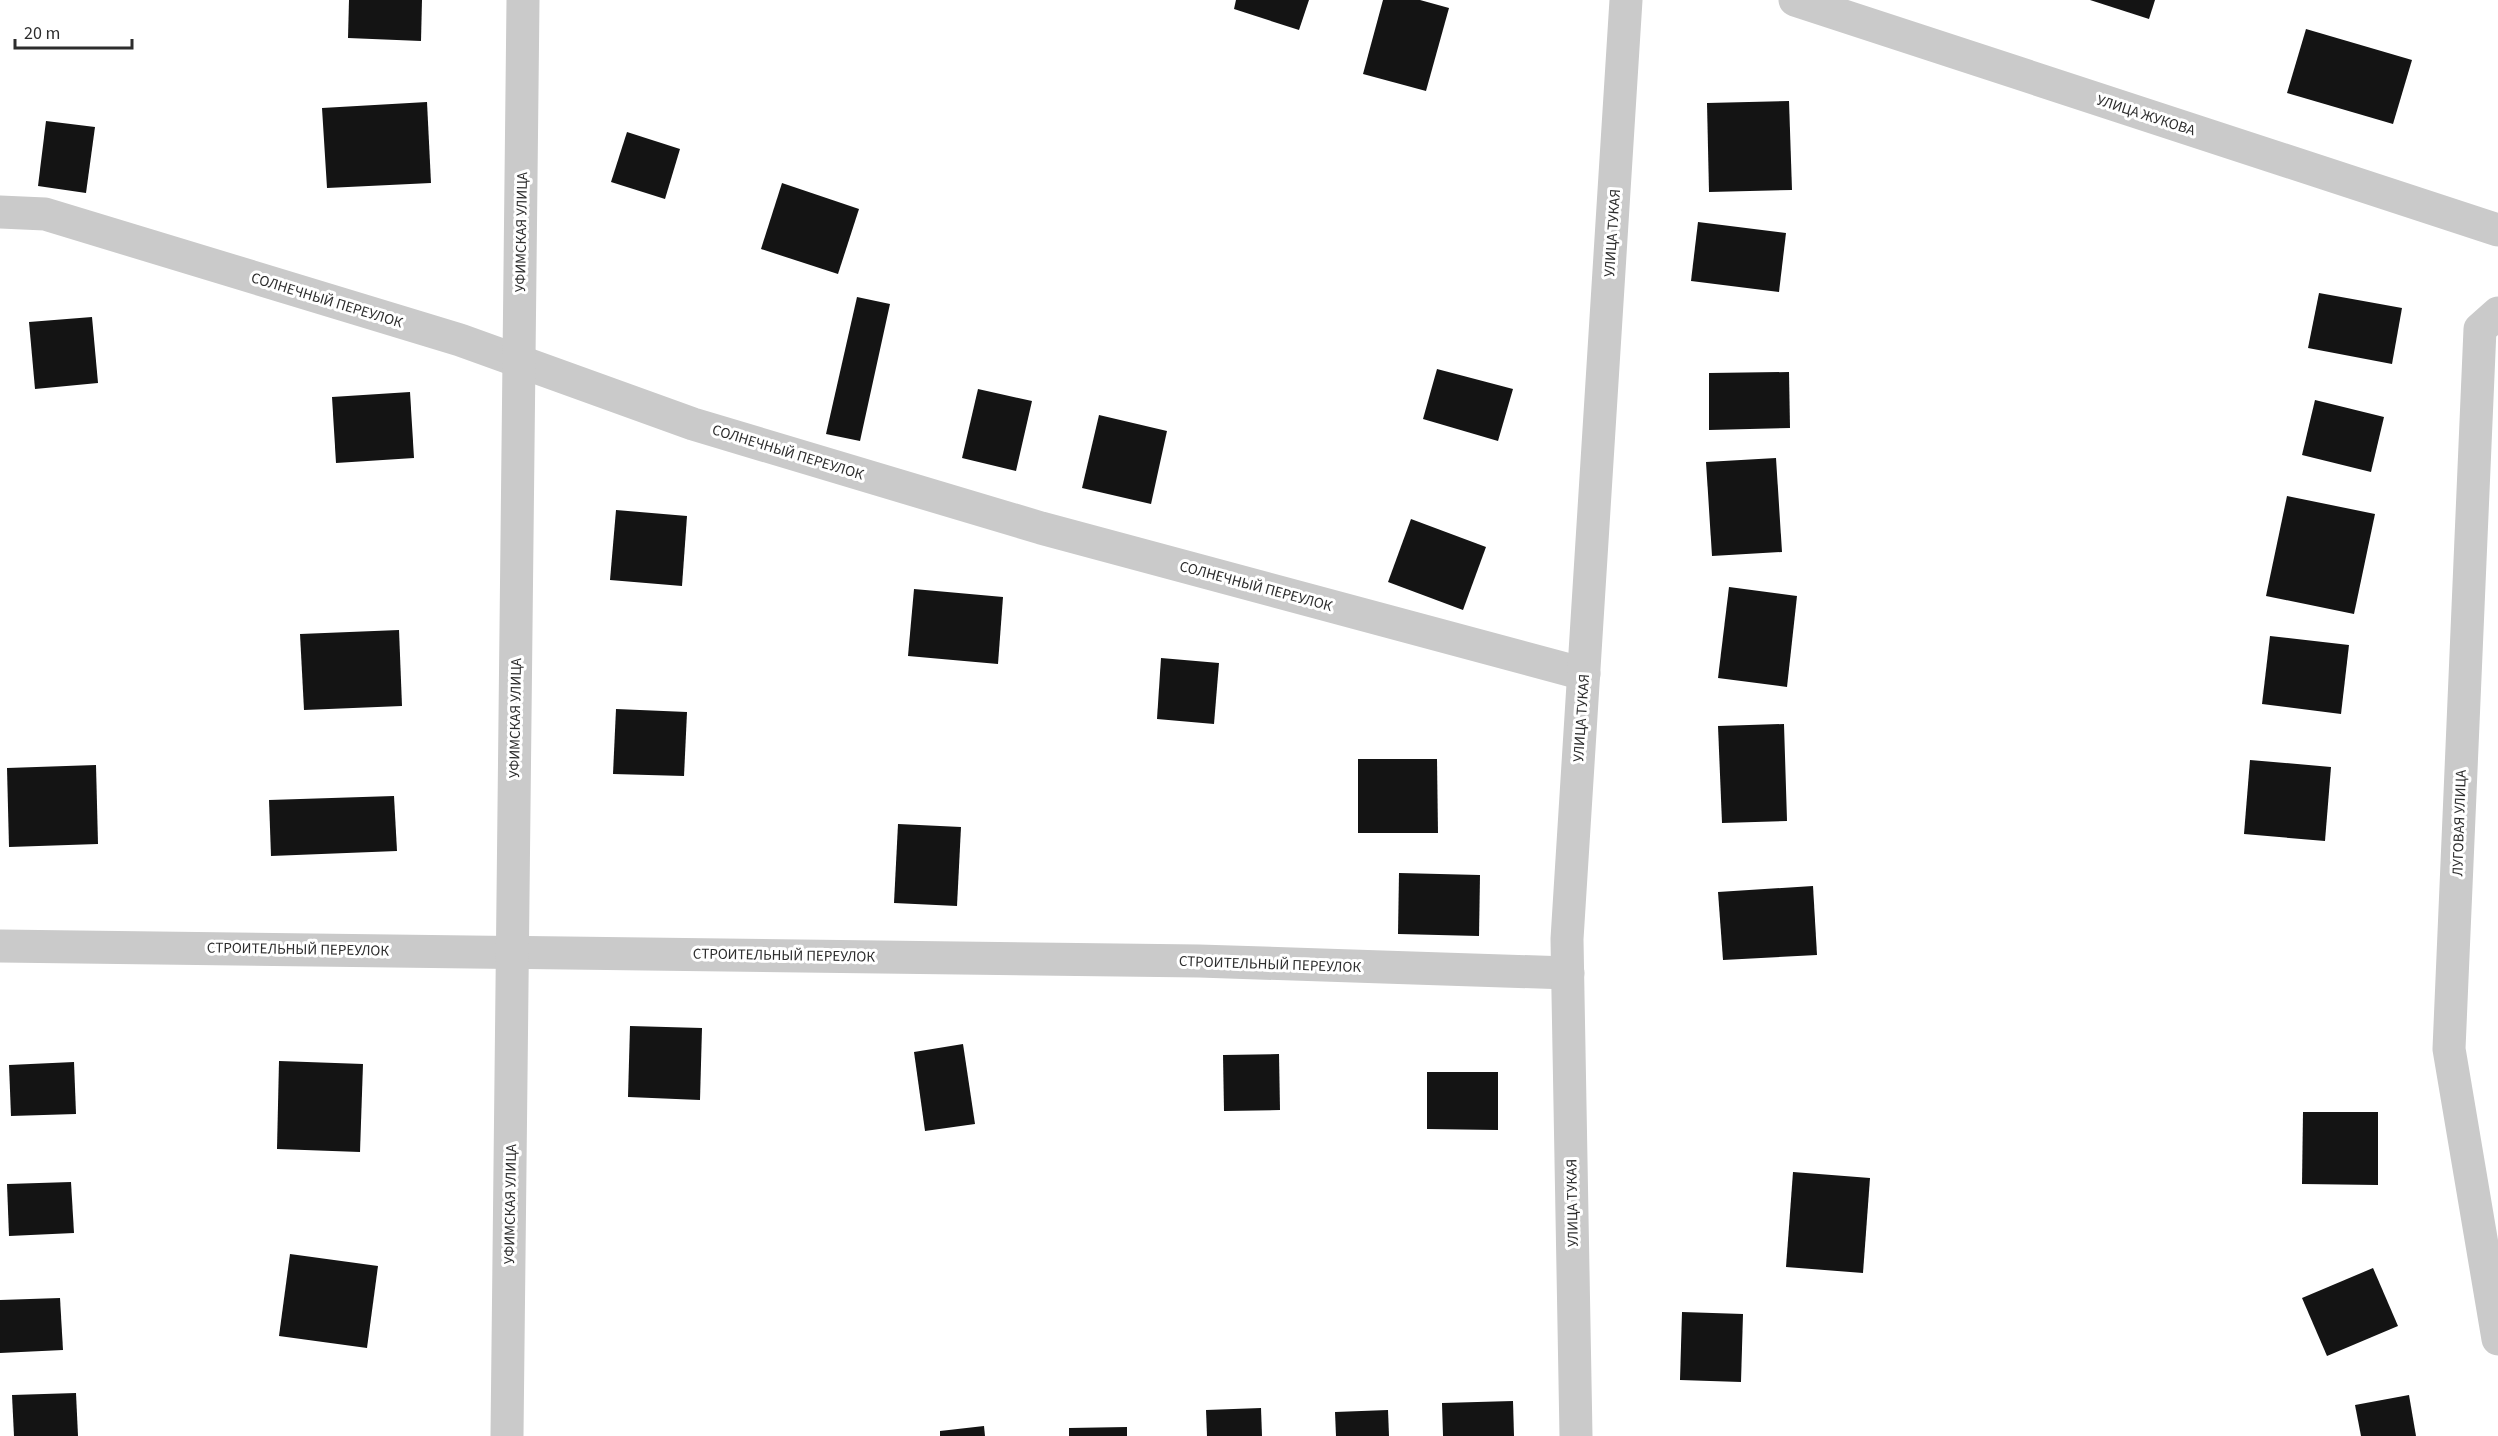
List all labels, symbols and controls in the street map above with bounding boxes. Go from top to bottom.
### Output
scale bar [15,12,132,50]
text: 20 m [24,21,60,46]
street label: УЛИЦА ЖУКОВА [2094,90,2199,142]
street label: УФИМСКАЯ УЛИЦА [510,171,533,292]
street label: УЛИЦА ТУКАЯ [1599,188,1626,278]
street label: СОЛНЕЧНЫЙ ПЕРЕУЛОК [249,267,405,334]
street label: СОЛНЕЧНЫЙ ПЕРЕУЛОК [710,419,866,486]
street label: СОЛНЕЧНЫЙ ПЕРЕУЛОК [1177,556,1335,617]
street label: УФИМСКАЯ УЛИЦА [504,657,527,778]
street label: УЛИЦА ТУКАЯ [1568,673,1595,763]
street label: ЛУГОВАЯ УЛИЦА [2447,769,2472,877]
street label: СТРОИТЕЛЬНЫЙ ПЕРЕУЛОК [207,937,390,962]
street label: СТРОИТЕЛЬНЫЙ ПЕРЕУЛОК [693,943,876,968]
street label: СТРОИТЕЛЬНЫЙ ПЕРЕУЛОК [1179,951,1362,978]
street label: УФИМСКАЯ УЛИЦА [499,1143,522,1264]
street label: УЛИЦА ТУКАЯ [1561,1159,1584,1247]

